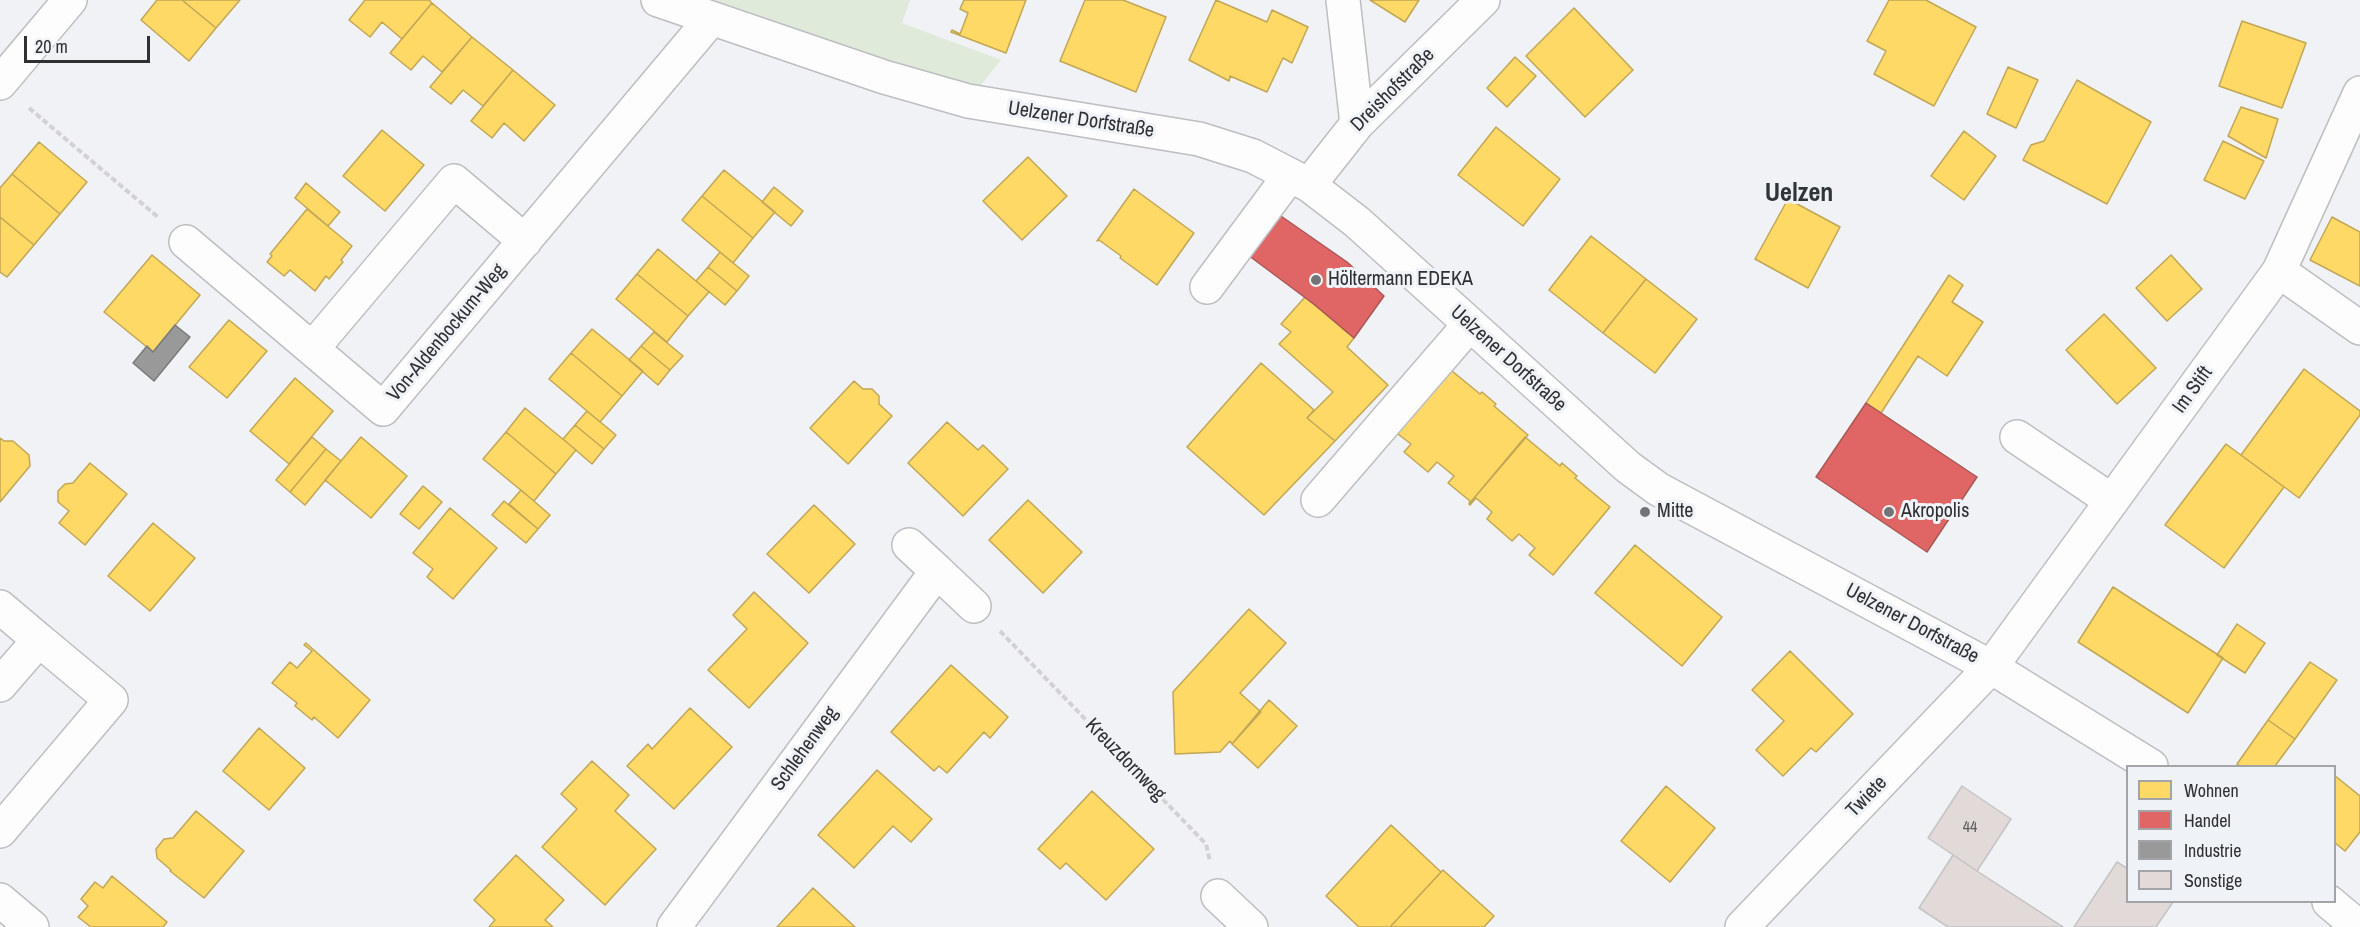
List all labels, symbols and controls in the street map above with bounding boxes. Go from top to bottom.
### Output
scale bar [27,24,153,62]
text: 20 m [35,34,68,59]
street label: Dreishofstraße [1346,43,1440,137]
street label: Uelzener Dorfstraße [1006,97,1156,143]
district label: Uelzen [1765,178,1833,210]
street label: Von-Aldenbockum-Weg [383,259,511,407]
place label: Höltermann EDEKA [1328,268,1473,292]
marker: Höltermann EDEKA [1309,273,1323,287]
street label: Uelzener Dorfstraße [1445,301,1571,417]
street label: Im Stift [2168,362,2218,418]
place label: Mitte [1657,500,1693,524]
place label: Akropolis [1901,500,1969,524]
marker: Mitte [1638,505,1652,519]
marker: Akropolis [1882,505,1896,519]
street label: Uelzener Dorfstraße [1841,579,1983,669]
street label: Schlehenweg [766,702,844,796]
street label: Kreuzdornweg [1080,714,1170,806]
legend [2126,765,2336,903]
street label: Twiete [1842,771,1892,823]
text: Wohnen [2184,778,2239,803]
text: Handel [2184,808,2231,833]
house number: 44 [1963,818,1977,838]
text: Industrie [2184,838,2241,863]
text: Sonstige [2184,868,2242,893]

